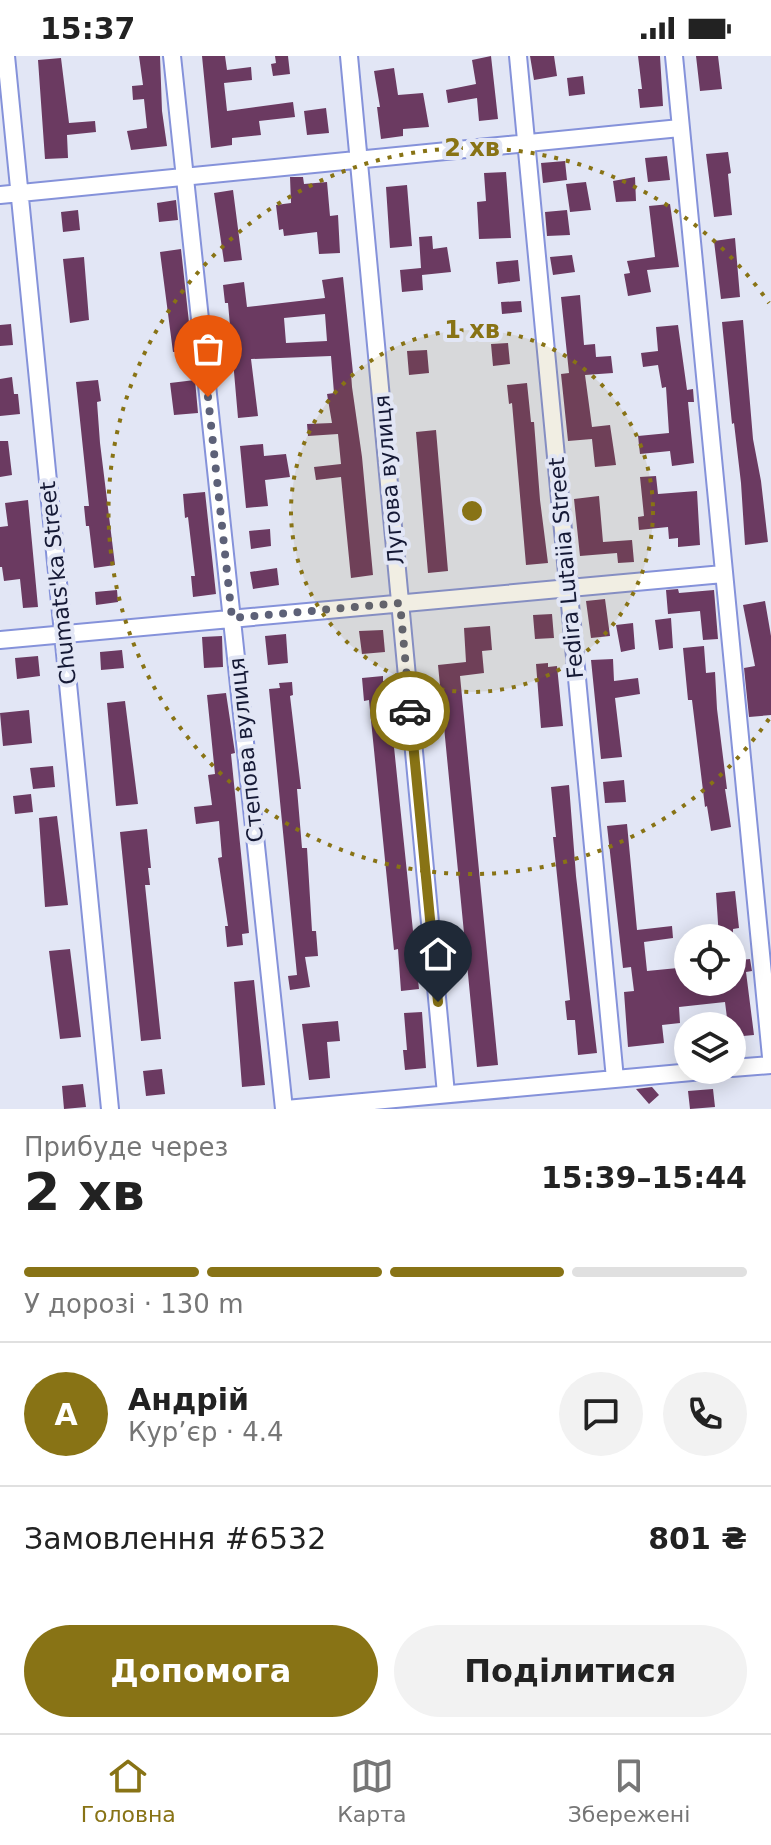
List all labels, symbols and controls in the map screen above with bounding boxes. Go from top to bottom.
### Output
text: 15:37 [40,11,136,46]
text: 2 хв [444,134,500,162]
pin [174,315,242,397]
text: 1 хв [444,316,500,344]
icon: bag [186,327,230,371]
street label: Лугова вулиця [369,394,409,566]
street label: Fedira Lutaiia Street [544,456,588,680]
street label: Chumats'ka Street [35,480,81,686]
centre of rings [458,497,486,525]
street label: Степова вулиця [224,656,268,844]
courier [370,671,450,751]
icon: car [388,689,432,733]
pin [404,920,472,1002]
map controls [674,924,746,1084]
button: locate [674,924,746,996]
icon: home [416,932,460,976]
button: layers [674,1012,746,1084]
text: Прибуде через [24,1132,228,1162]
text: 15:39–15:44 [541,1160,747,1195]
text: 2 хв [24,1162,145,1222]
text: У дорозі · 130 m [24,1289,243,1319]
button: chat [559,1372,643,1456]
button: phone [663,1372,747,1456]
text: Андрій [128,1382,249,1417]
text: А [54,1397,78,1432]
text: Кур’єр · 4.4 [128,1417,284,1447]
text: Замовлення #6532 [24,1521,326,1556]
text: 801 ₴ [648,1521,747,1556]
button: Допомога [24,1625,378,1717]
button: Поділитися [394,1625,747,1717]
tab: Головна [81,1754,176,1827]
tab: Карта [337,1754,407,1827]
tab: Збережені [568,1754,690,1827]

